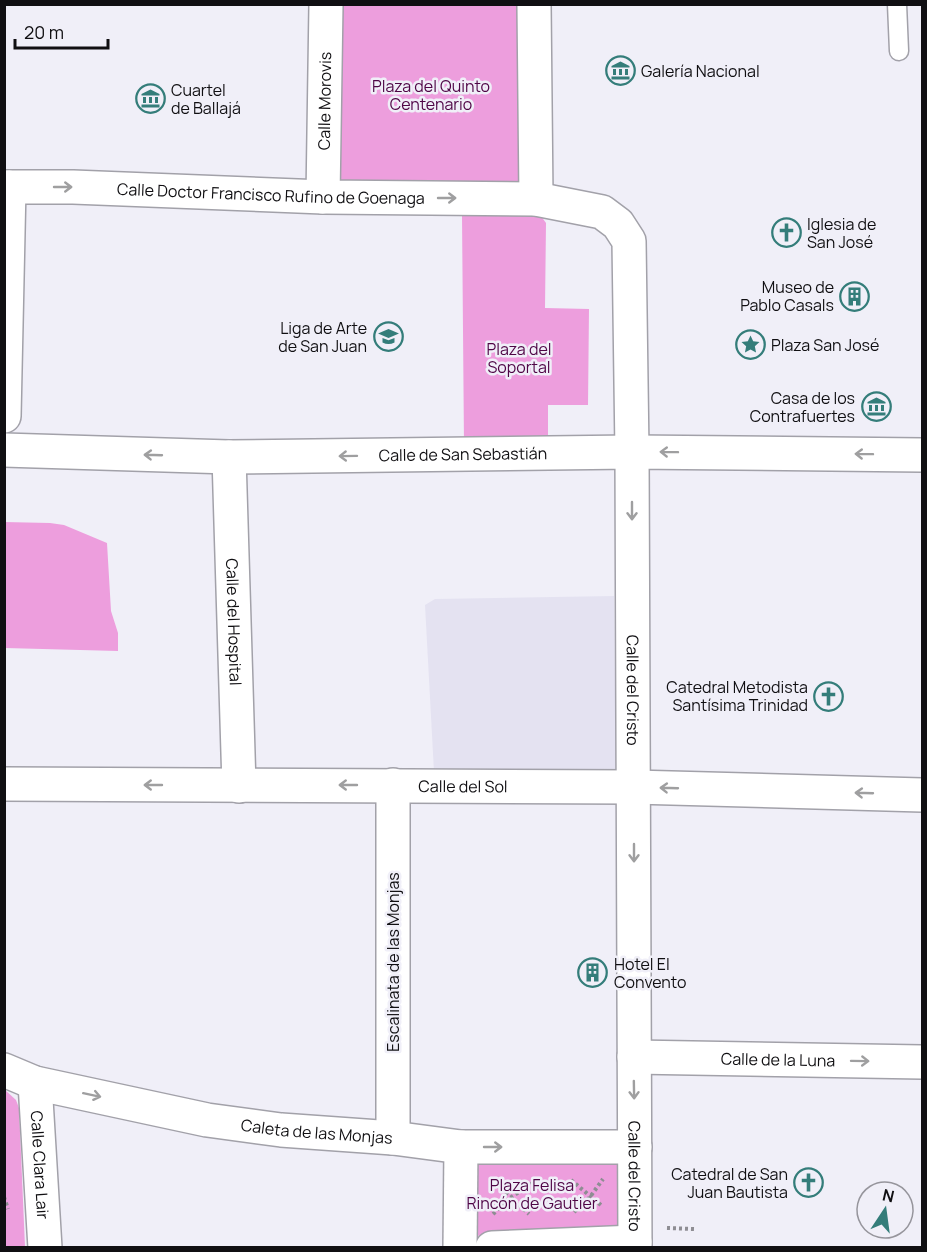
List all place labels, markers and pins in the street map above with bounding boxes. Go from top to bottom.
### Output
museum icon: Galería Nacional [604,55,636,87]
place label: Galería Nacional [641,60,760,82]
place label: Cuartel de Ballajá [171,79,241,119]
museum icon: Cuartel de Ballajá [134,83,166,115]
place label: Iglesia de San José [807,213,876,253]
church icon: Iglesia de San José [770,217,802,249]
place label: Museo de Pablo Casals [740,276,834,316]
building icon: Museo de Pablo Casals [839,280,871,312]
place label: Liga de Arte de San Juan [278,317,367,357]
school or university icon: Liga de Arte de San Juan [372,321,404,353]
place icon: Plaza San José [734,329,766,361]
place label: Plaza San José [771,334,879,356]
place label: Casa de los Contrafuertes [750,387,855,427]
museum icon: Casa de los Contrafuertes [860,391,892,423]
place label: Catedral Metodista Santísima Trinidad [666,676,808,716]
church icon: Catedral Metodista Santísima Trinidad [813,680,845,712]
place label: Hotel El Convento [614,953,686,993]
building icon: Hotel El Convento [577,957,609,989]
place label: Catedral de San Juan Bautista [671,1163,788,1203]
church icon: Catedral de San Juan Bautista [793,1167,825,1199]

